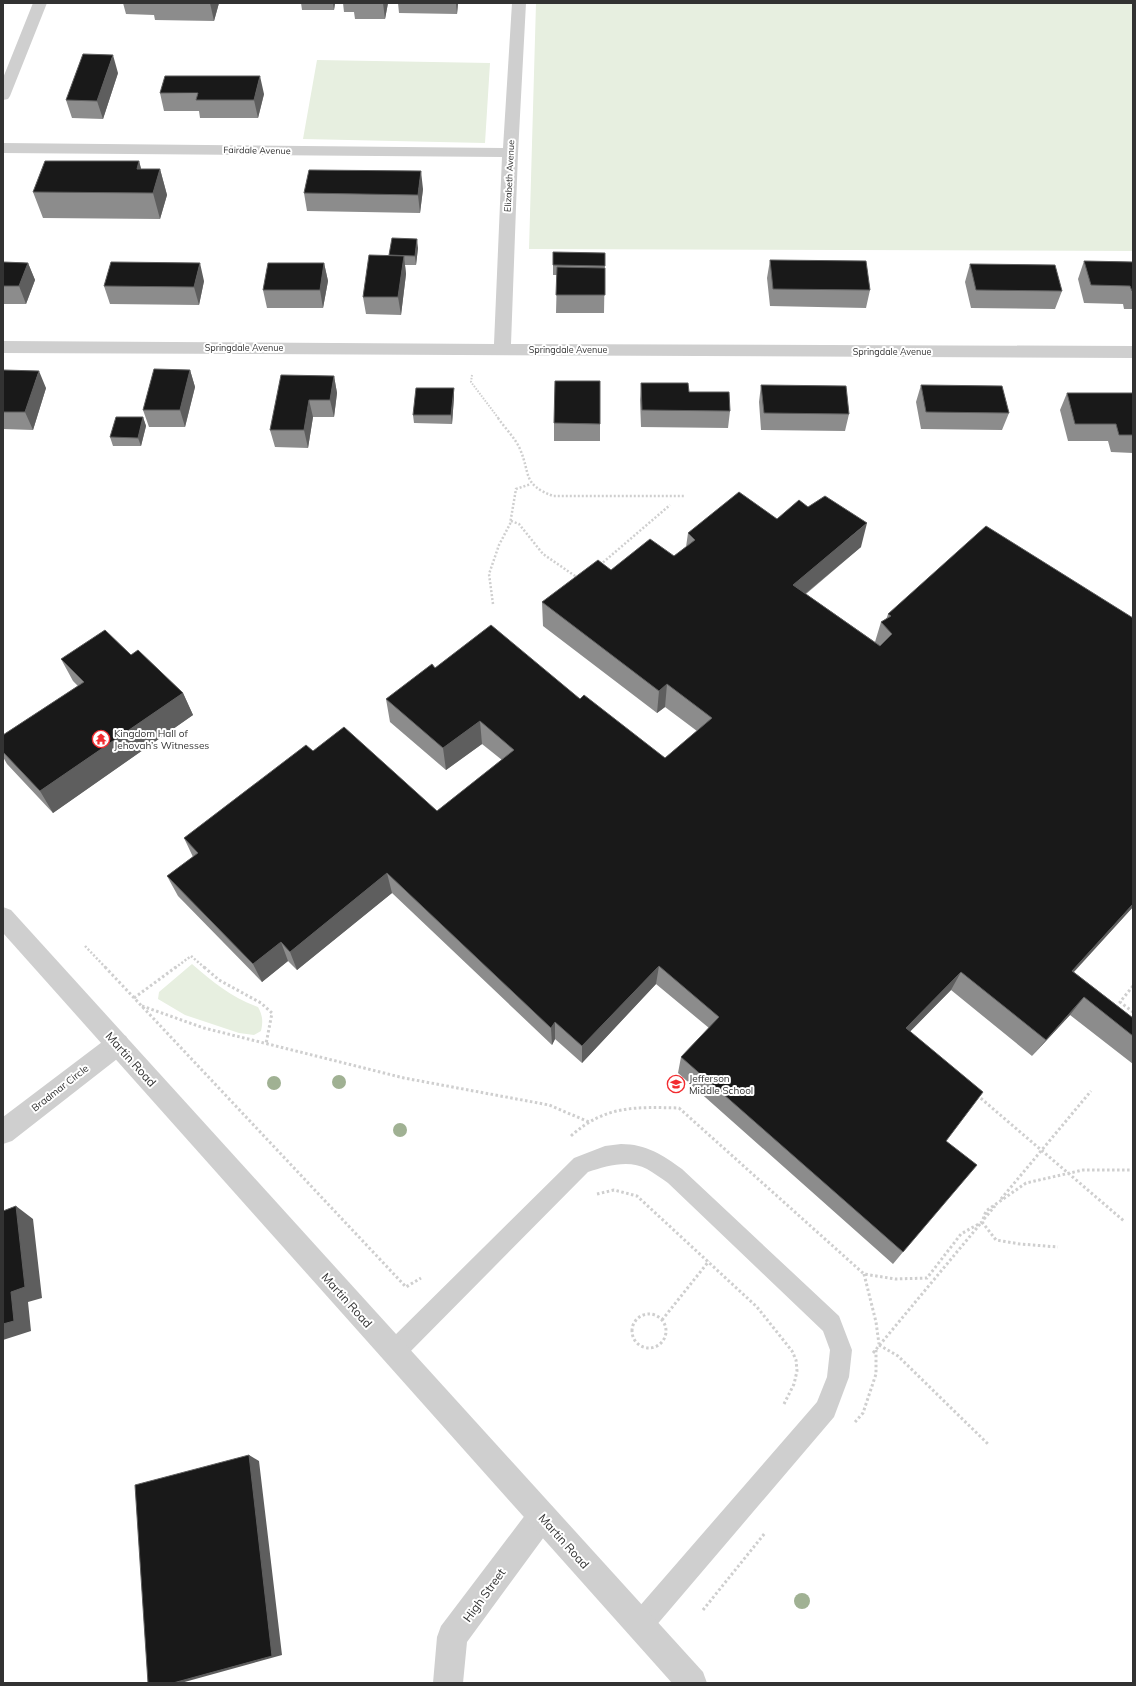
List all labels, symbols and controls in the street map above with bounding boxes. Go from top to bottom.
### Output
street label: Elizabeth Avenue [502,140,516,212]
street label: Fairdale Avenue [223,144,291,156]
street label: Springdale Avenue [205,342,283,353]
street label: Springdale Avenue [529,344,607,355]
street label: Springdale Avenue [853,346,931,357]
place label: Kingdom Hall of Jehovah’s Witnesses [114,727,209,752]
temple icon: Kingdom Hall of Jehovah’s Witnesses [91,729,111,749]
street label: Martin Road [102,1028,160,1090]
street label: Bradmar Circle [29,1062,91,1114]
place label: Jefferson Middle School [689,1072,753,1097]
school or university icon: Jefferson Middle School [666,1074,686,1094]
street label: Martin Road [318,1269,376,1331]
street label: Martin Road [535,1510,593,1572]
street label: High Street [460,1565,508,1625]

